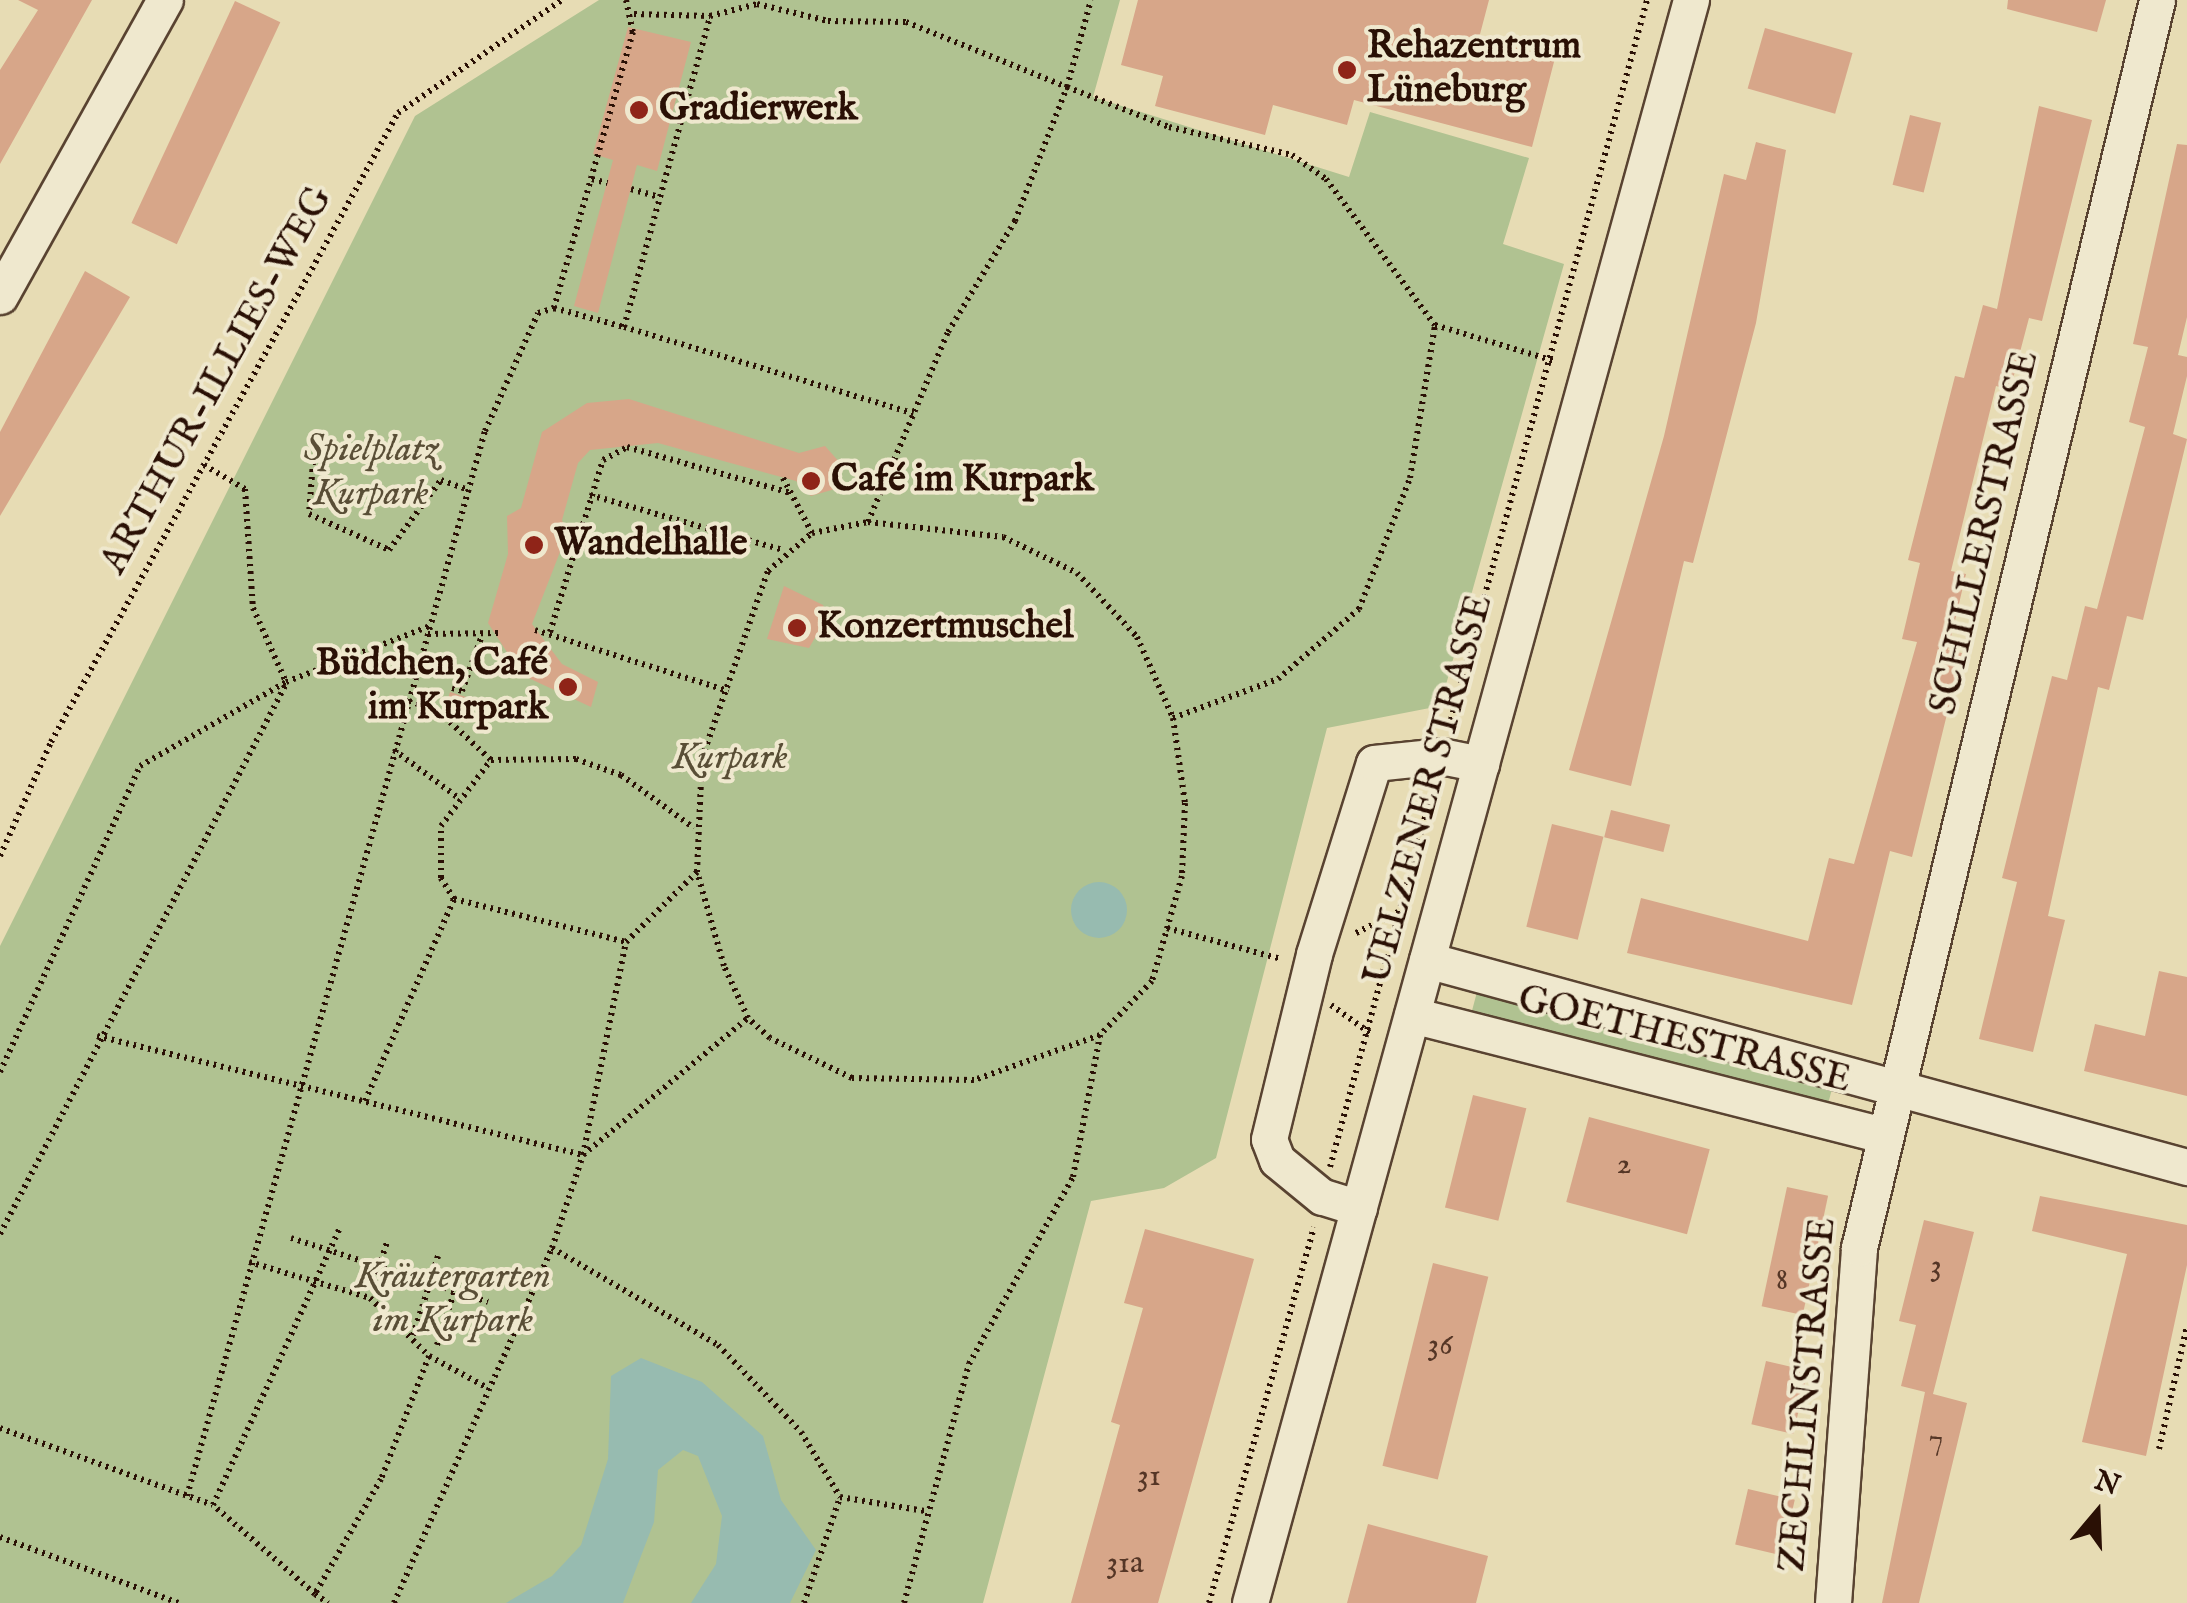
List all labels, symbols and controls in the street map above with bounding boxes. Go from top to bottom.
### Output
place label: Rehazentrum Lüneburg [1367,25,1581,114]
marker: Rehazentrum Lüneburg [1336,59,1358,81]
place label: Gradierwerk [659,87,858,133]
marker: Gradierwerk [628,99,650,121]
street label: ARTHUR-ILLIES-WEG [92,179,344,583]
street label: SCHILLERSTRASSE [1922,347,2050,719]
park label: Spielplatz Kurpark [304,428,438,518]
place label: Café im Kurpark [831,458,1094,504]
marker: Café im Kurpark [800,470,822,492]
place label: Wandelhalle [554,522,747,568]
marker: Wandelhalle [523,534,545,556]
street label: UELZENER STRASSE [1356,590,1504,990]
place label: Konzertmuschel [817,605,1073,651]
marker: Konzertmuschel [786,617,808,639]
place label: Büdchen, Café im Kurpark [316,642,548,732]
marker: Büdchen, Café im Kurpark [557,676,579,698]
park label: Kurpark [672,736,788,782]
street label: GOETHESTRASSE [1513,978,1855,1104]
house number: 2 [1616,1146,1632,1184]
street label: ZECHLINSTRASSE [1771,1216,1847,1574]
house number: 3 [1930,1248,1942,1286]
park label: Kräutergarten im Kurpark [355,1255,551,1344]
house number: 8 [1776,1262,1788,1300]
house number: 36 [1427,1327,1453,1365]
house number: 7 [1929,1422,1943,1460]
house number: 31 [1137,1458,1161,1496]
north arrow [2047,1463,2147,1563]
text: N [2090,1464,2124,1505]
house number: 31a [1106,1545,1144,1583]

